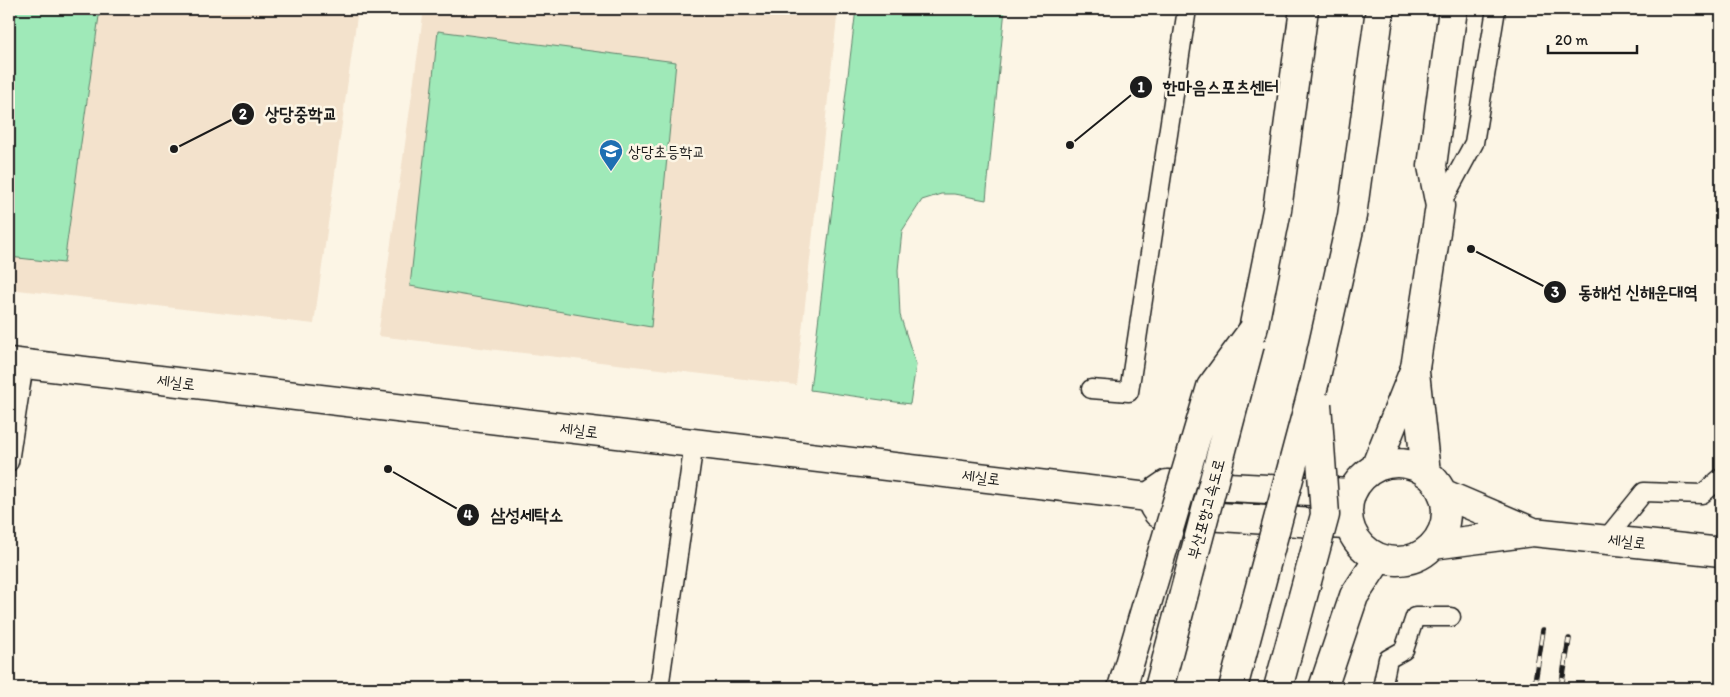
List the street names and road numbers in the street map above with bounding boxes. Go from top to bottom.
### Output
street label: 세실로 [156,370,196,394]
street label: 세실로 [559,418,599,442]
street label: 부산포항고속도로 [1183,457,1229,561]
street label: 세실로 [961,465,1001,489]
street label: 세실로 [1607,530,1647,552]

